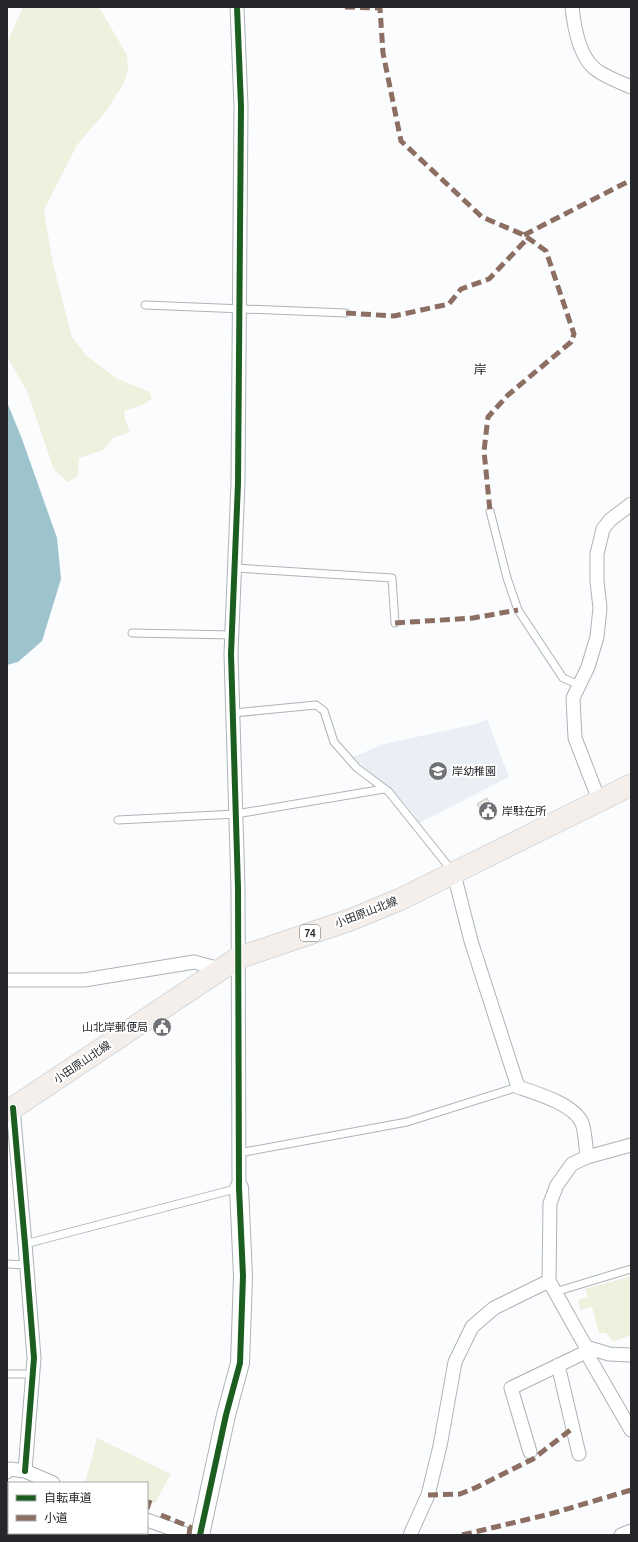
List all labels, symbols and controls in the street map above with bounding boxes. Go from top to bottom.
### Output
district label: 岸 [473,362,487,377]
school or university icon: 岸幼稚園 [427,760,449,782]
place label: 岸幼稚園 [452,765,496,777]
public building icon: 岸駐在所 [477,800,499,822]
place label: 岸駐在所 [502,805,547,817]
street label: 小田原山北線 [333,895,399,929]
road number: 74 [300,925,320,941]
public building icon: 山北岸郵便局 [151,1016,173,1038]
place label: 山北岸郵便局 [82,1021,148,1033]
street label: 小田原山北線 [51,1039,113,1085]
legend [8,1482,148,1534]
text: 自転車道 [44,1491,92,1505]
text: 小道 [44,1511,68,1525]

